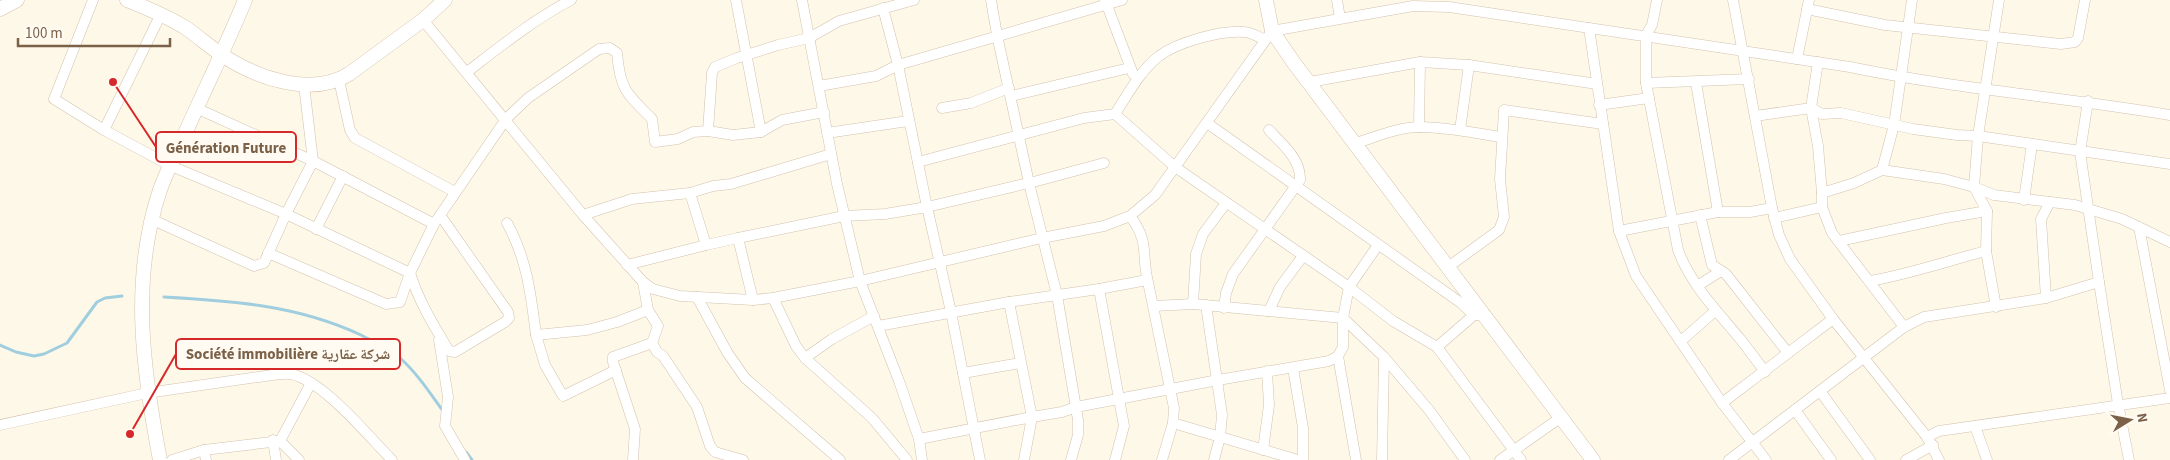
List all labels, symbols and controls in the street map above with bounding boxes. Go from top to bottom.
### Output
scale bar [18,15,170,47]
text: 100 m [25,23,63,44]
callout: Génération Future [156,132,296,162]
text: Génération Future [166,138,287,159]
callout: Société immobilière شركة عقارية [176,339,400,369]
text: Société immobilière شركة عقارية [186,344,390,365]
north arrow [2105,395,2155,445]
text: N [2131,412,2152,424]

